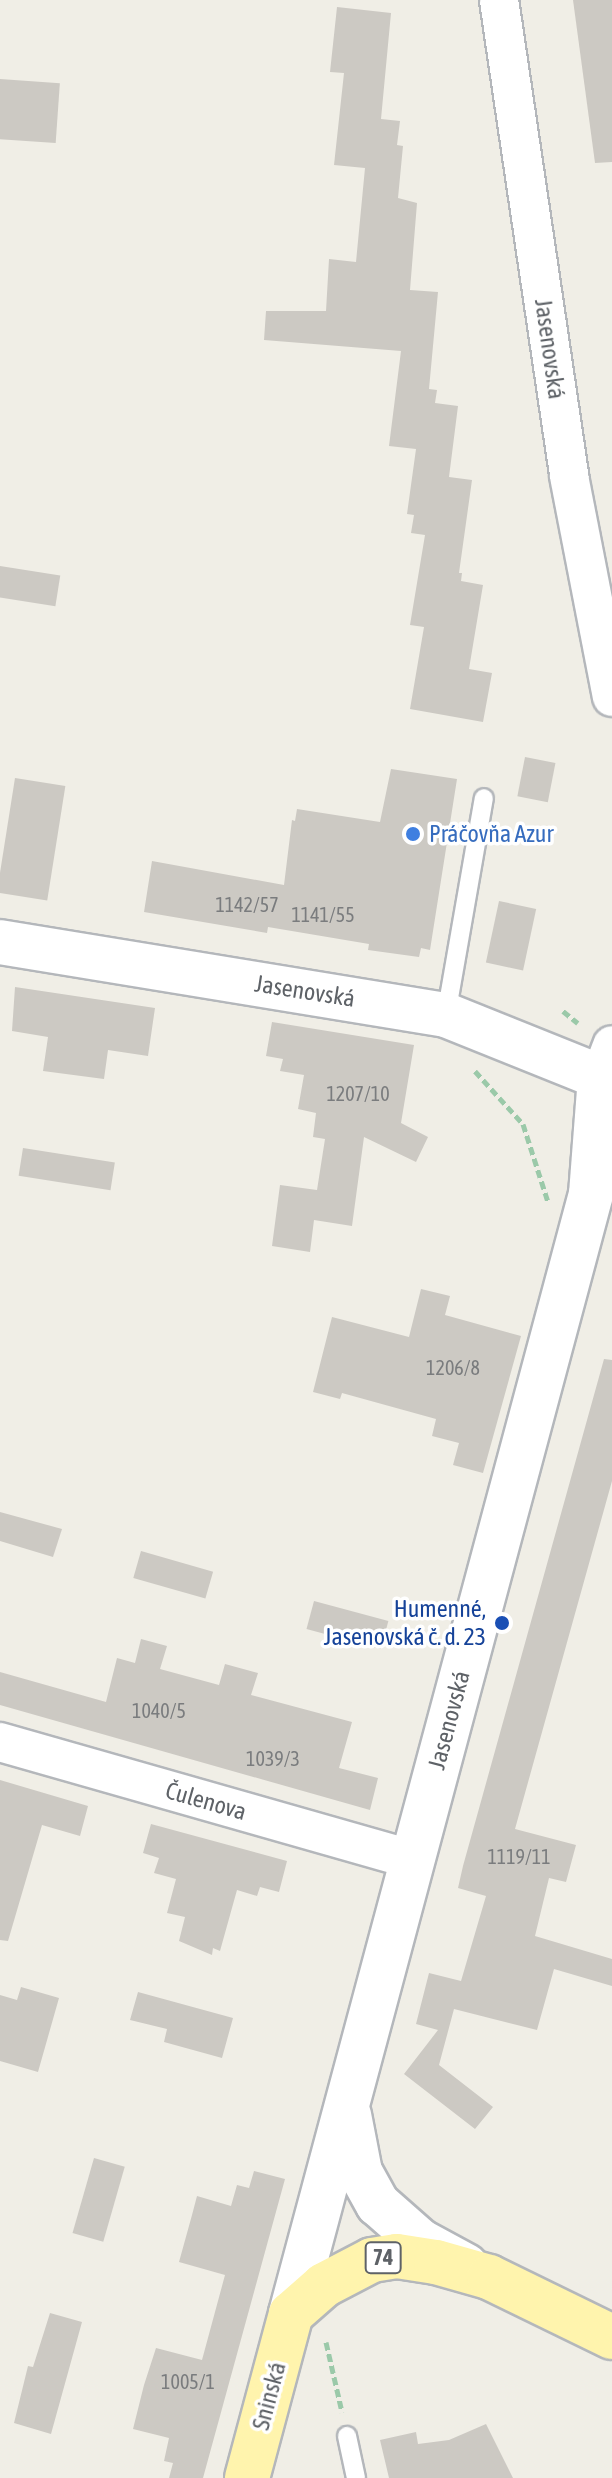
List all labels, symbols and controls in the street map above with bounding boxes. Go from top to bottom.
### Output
street label: Jasenovská [529,297,571,401]
place label: Práčovňa Azur [429,820,553,848]
marker: Práčovňa Azur [404,825,422,843]
house number: 1142/57 [215,892,279,916]
house number: 1141/55 [291,902,355,926]
street label: Jasenovská [253,969,357,1013]
house number: 1207/10 [326,1081,390,1105]
house number: 1206/8 [426,1355,480,1379]
place label: Humenné, Jasenovská č. d. 23 [324,1595,486,1651]
marker: Humenné, Jasenovská č. d. 23 [493,1614,511,1632]
street label: Jasenovská [422,1668,476,1772]
house number: 1040/5 [132,1698,186,1722]
house number: 1039/3 [246,1746,300,1770]
street label: Čulenova [162,1776,250,1826]
house number: 1119/11 [487,1844,551,1868]
road number: 74 [363,2240,403,2276]
street label: Sninská [246,2359,292,2433]
house number: 1005/1 [161,2369,215,2393]

